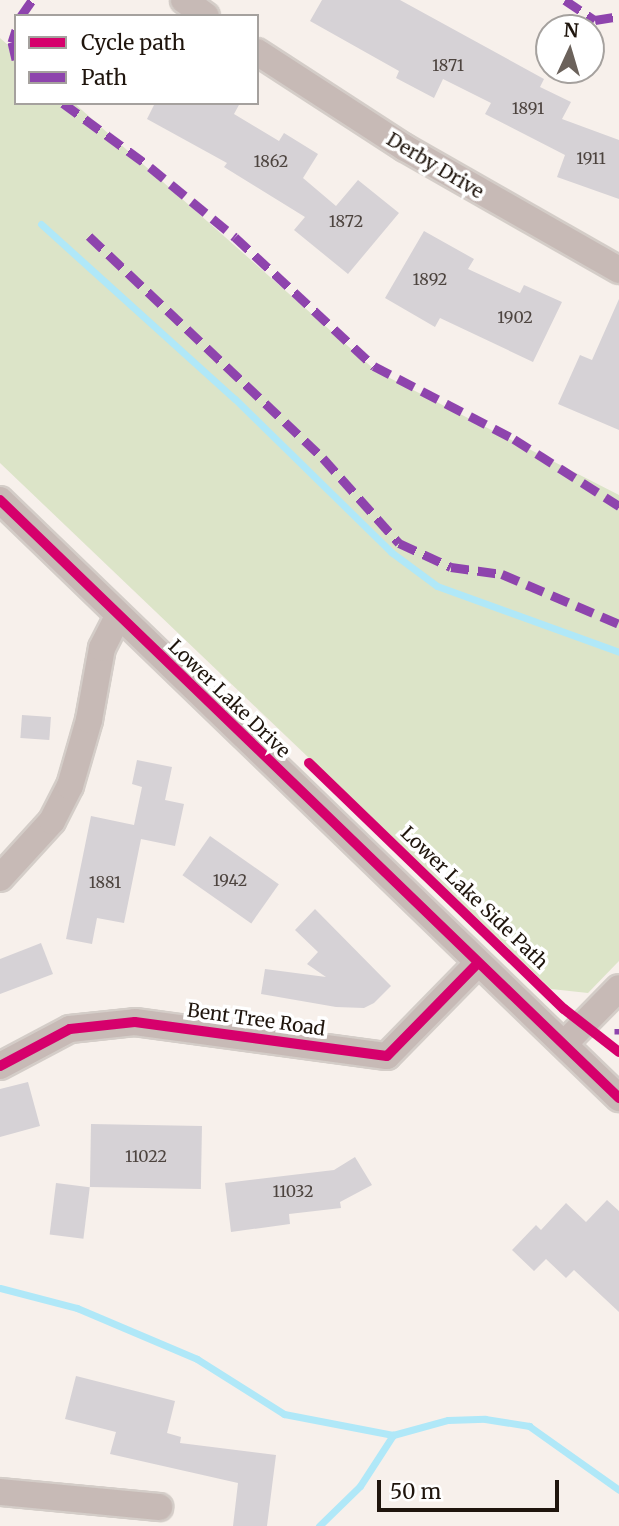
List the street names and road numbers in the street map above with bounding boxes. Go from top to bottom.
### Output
street label: Derby Drive [382,128,488,204]
street label: Lower Lake Drive [164,635,294,763]
street label: Lower Lake Side Path [396,822,552,974]
street label: Bent Tree Road [185,999,327,1041]

